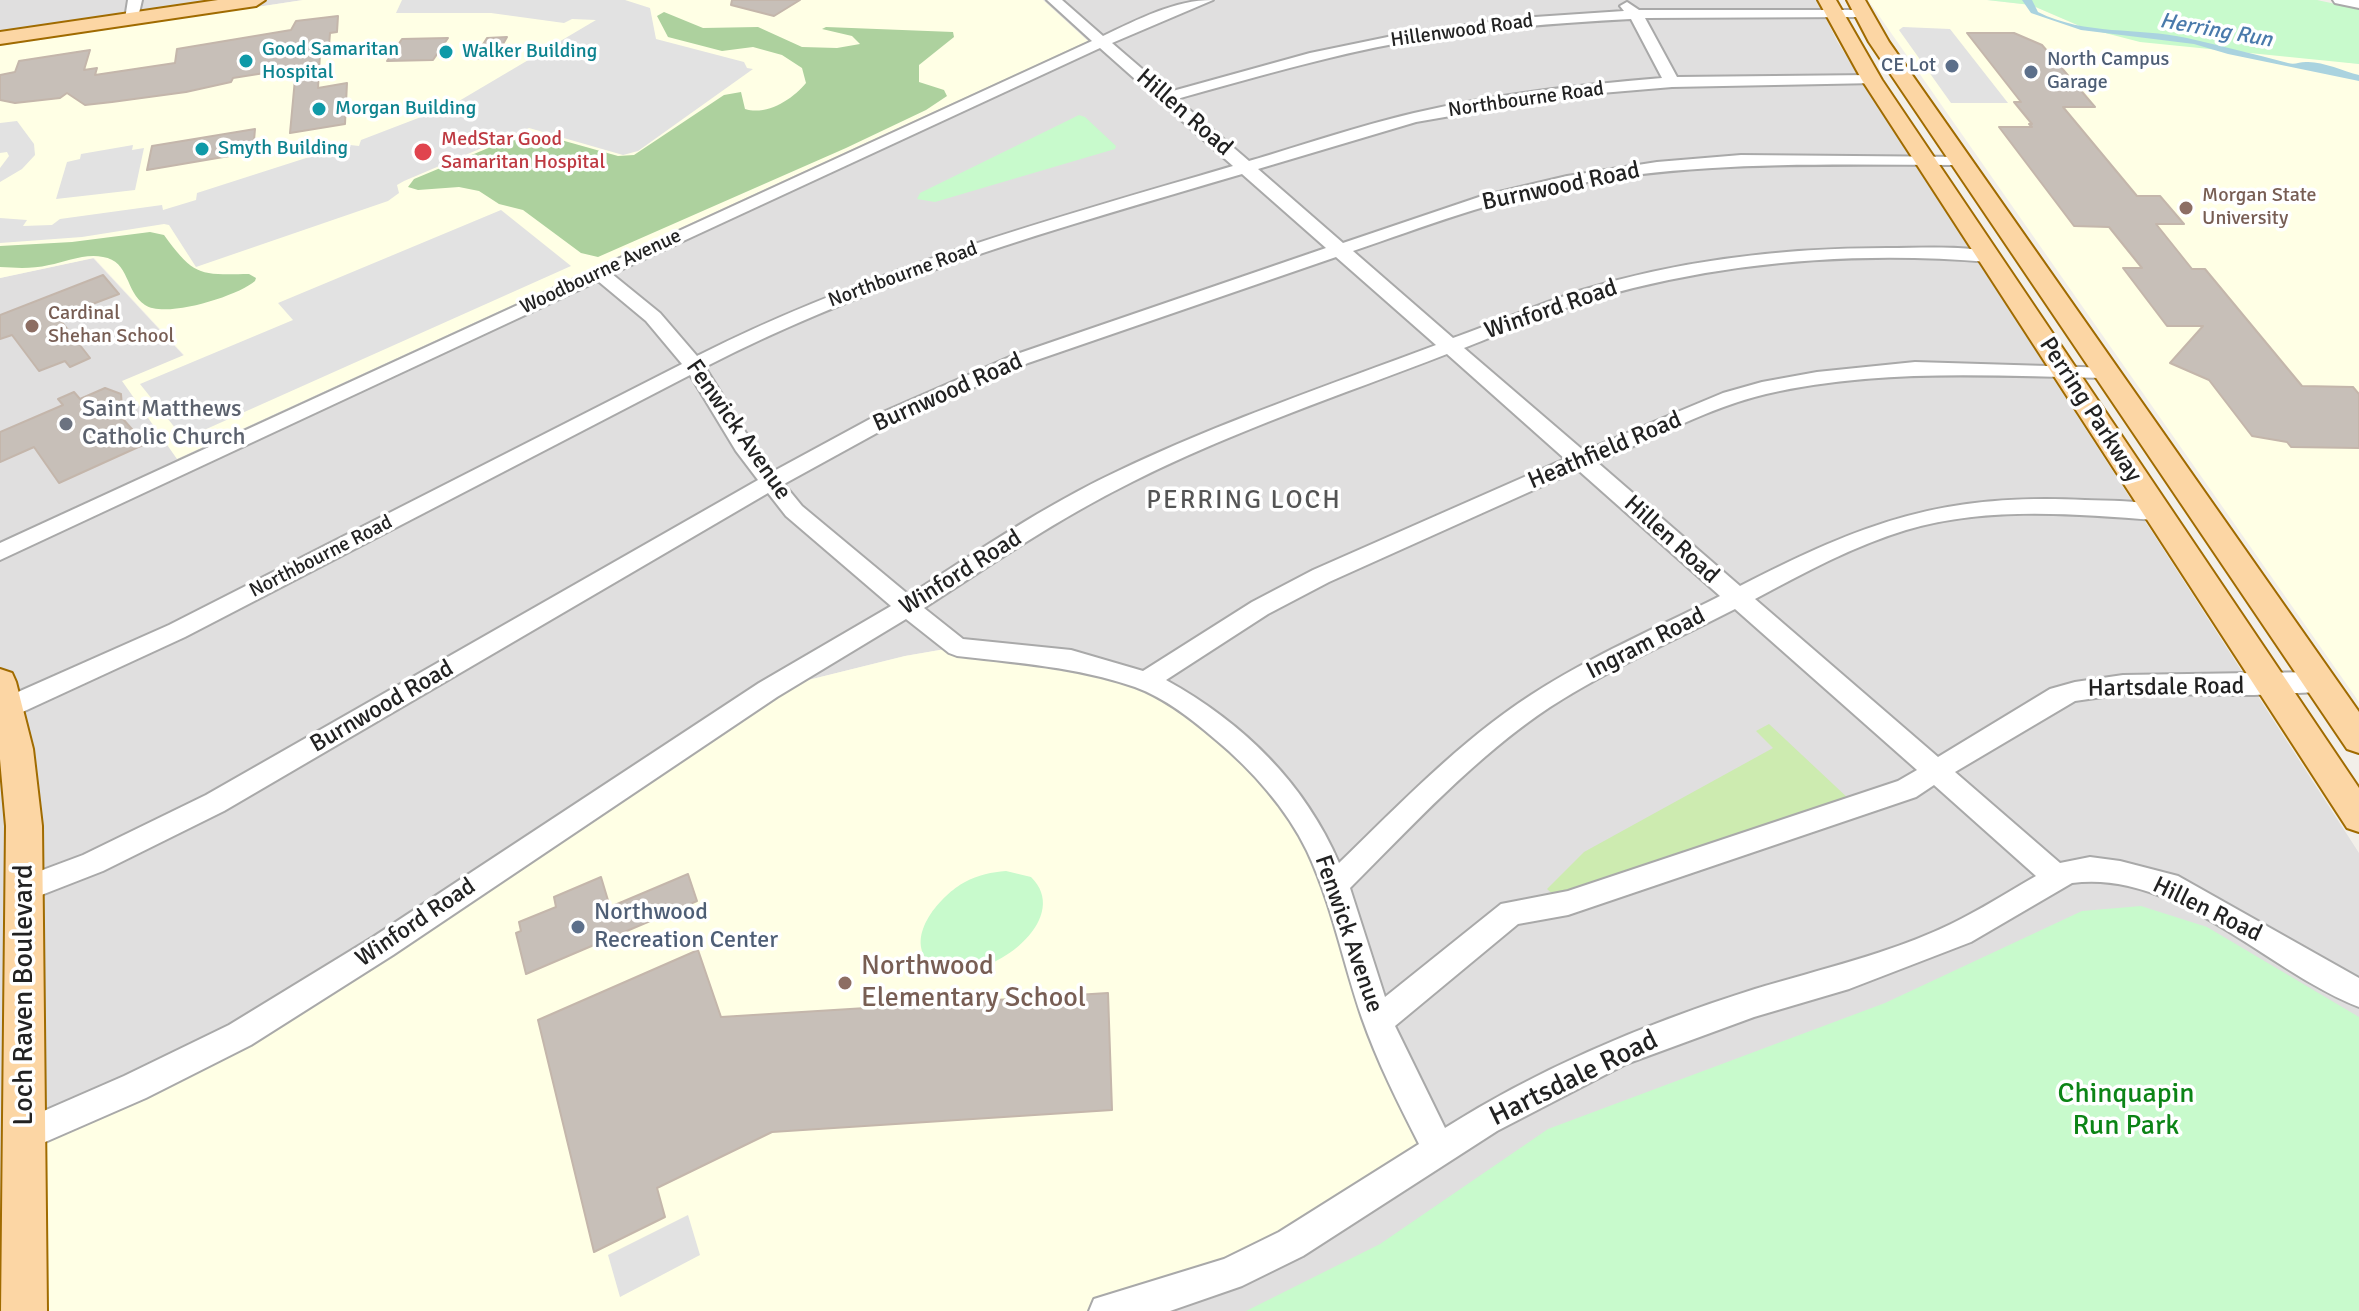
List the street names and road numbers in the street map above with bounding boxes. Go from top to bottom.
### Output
street label: Hillenwood Road [1389,9,1535,53]
street label: Hillen Road [1130,63,1238,163]
street label: Northbourne Road [1447,77,1605,123]
street label: Burnwood Road [1479,156,1643,218]
street label: Woodbourne Avenue [517,224,685,320]
street label: Northbourne Road [825,237,981,313]
street label: Winford Road [1481,274,1621,346]
street label: Perring Parkway [2032,332,2148,488]
street label: Burnwood Road [869,347,1027,439]
street label: Fenwick Avenue [679,354,797,506]
street label: Heathfield Road [1524,406,1686,496]
street label: Hillen Road [1618,490,1724,590]
street label: Northbourne Road [246,511,396,603]
street label: Winford Road [895,524,1027,622]
street label: Ingram Road [1582,602,1710,686]
street label: Burnwood Road [305,654,459,760]
street label: Hartsdale Road [2087,672,2245,704]
street label: Fenwick Avenue [1308,852,1388,1016]
street label: Loch Raven Boulevard [8,864,42,1126]
street label: Hillen Road [2148,871,2266,949]
street label: Winford Road [351,872,481,974]
street label: Hartsdale Road [1484,1024,1664,1134]

